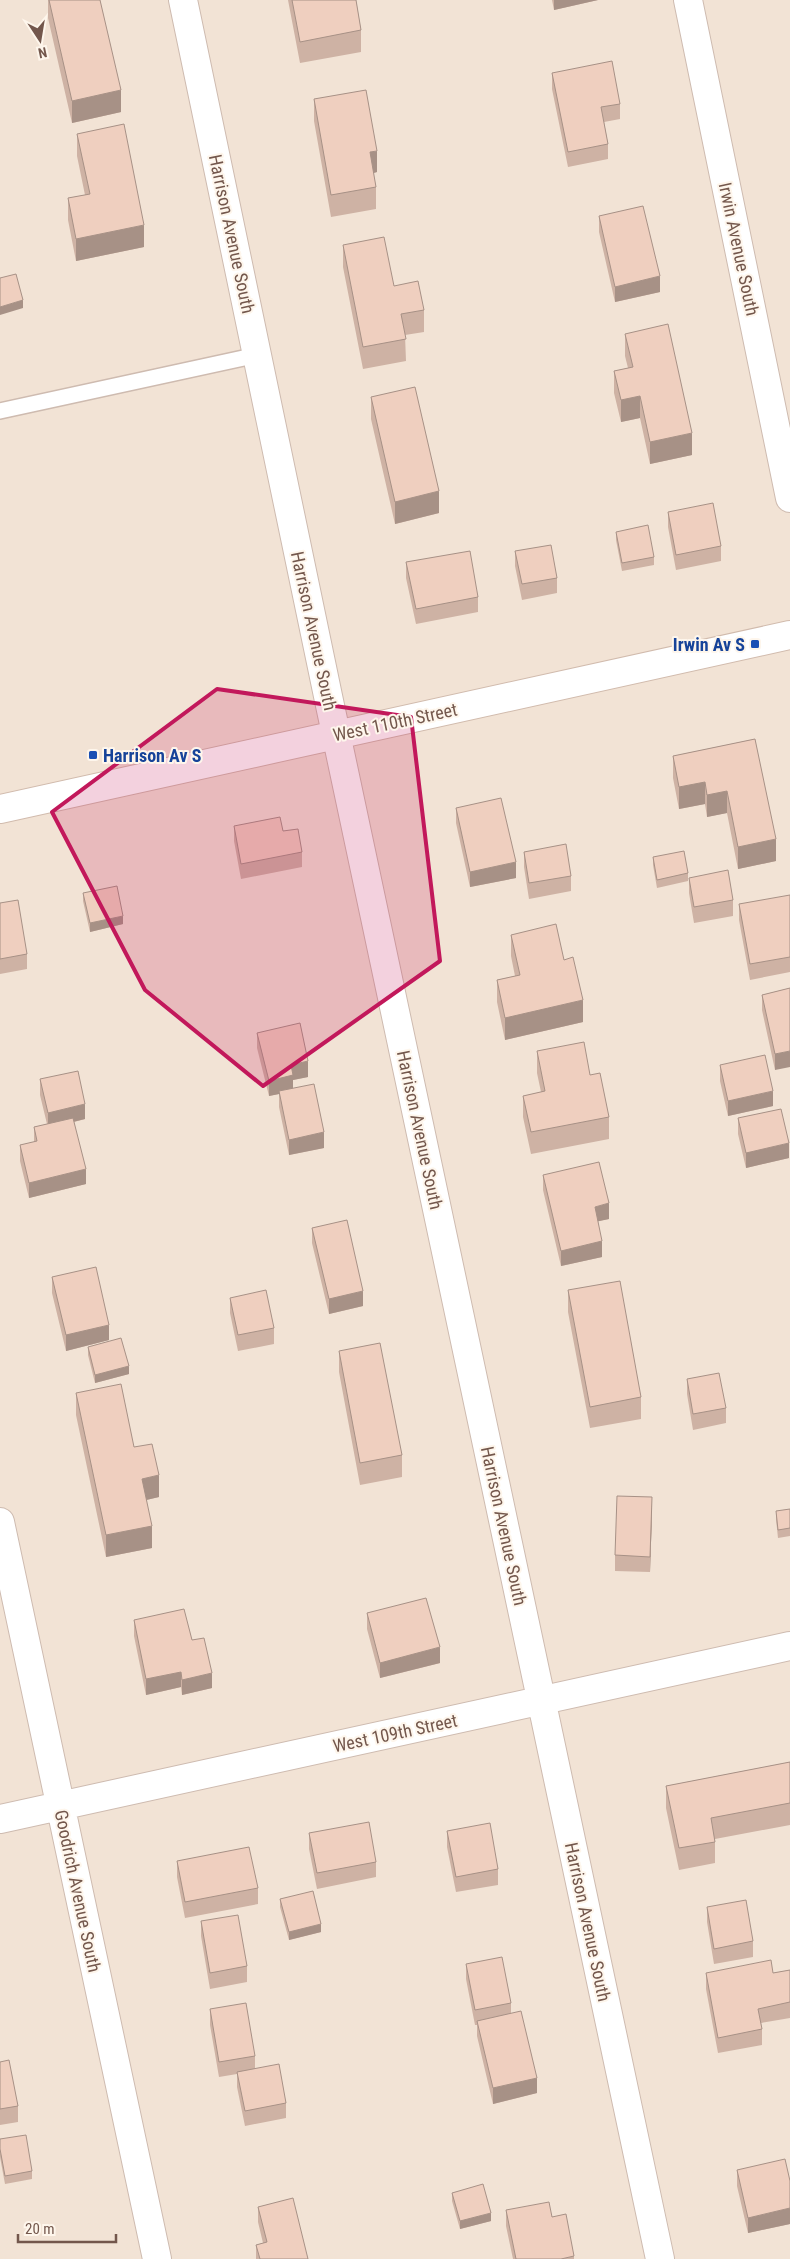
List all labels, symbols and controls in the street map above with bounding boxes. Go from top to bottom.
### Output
north arrow [15,15,65,65]
text: N [37,44,49,61]
street label: Harrison Avenue South [205,153,259,315]
street label: Irwin Avenue South [715,180,763,318]
street label: Harrison Avenue South [287,550,341,712]
place label: Irwin Av S [673,634,745,655]
marker: Irwin Av S [749,638,761,650]
street label: West 110th Street [331,699,459,745]
place label: Harrison Av S [103,745,202,766]
marker: Harrison Av S [87,749,99,761]
street label: Harrison Avenue South [393,1049,447,1211]
street label: Harrison Avenue South [477,1445,531,1607]
street label: West 109th Street [331,1710,459,1756]
street label: Goodrich Avenue South [51,1808,105,1974]
street label: Harrison Avenue South [561,1841,615,2003]
scale bar [18,2212,115,2244]
text: 20 m [25,2220,55,2238]

